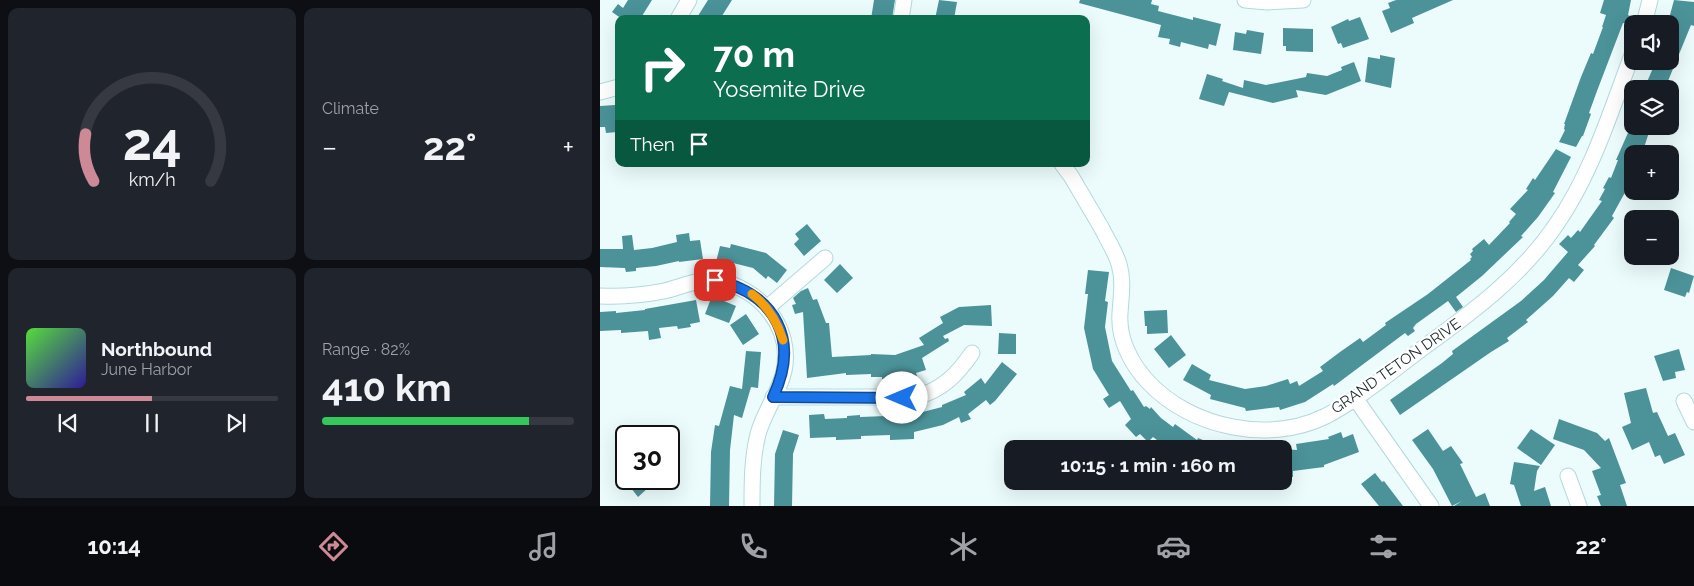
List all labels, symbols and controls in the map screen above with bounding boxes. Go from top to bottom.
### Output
map controls [1624,15,1679,265]
button: sound [1624,15,1679,70]
text: 70 m [713,34,795,75]
icon: right [630,35,695,100]
text: Yosemite Drive [713,76,865,102]
button: layers [1624,80,1679,135]
text: Climate [322,99,379,118]
text: 24 [122,111,182,172]
text: 22° [423,124,476,169]
icon: arrive [685,130,713,158]
text: − [322,131,337,164]
text: + [562,131,574,164]
text: Then [630,133,675,155]
button: + [1624,145,1679,200]
text: km/h [128,169,176,190]
button: − [1624,210,1679,265]
pin [694,259,736,301]
icon: arrive [701,266,729,294]
street label: GRAND TETON DRIVE [1328,315,1464,417]
text: Northbound [101,338,212,360]
text: Range · 82% [322,340,410,359]
text: June Harbor [101,360,192,379]
text: 410 km [322,365,452,410]
position arrow [875,371,927,423]
icon: previous [54,409,82,437]
icon: pause [138,409,166,437]
icon: next [222,409,250,437]
speed limit sign: 30 [615,425,680,490]
text: 10:15 · 1 min · 160 m [1060,454,1236,476]
icon: directions [316,529,351,564]
icon: music [526,529,561,564]
icon: phone [736,529,771,564]
icon: climate [946,529,981,564]
icon: car [1156,529,1191,564]
icon: filters [1366,529,1401,564]
text: 10:14 [87,533,141,559]
text: 22° [1576,533,1606,559]

